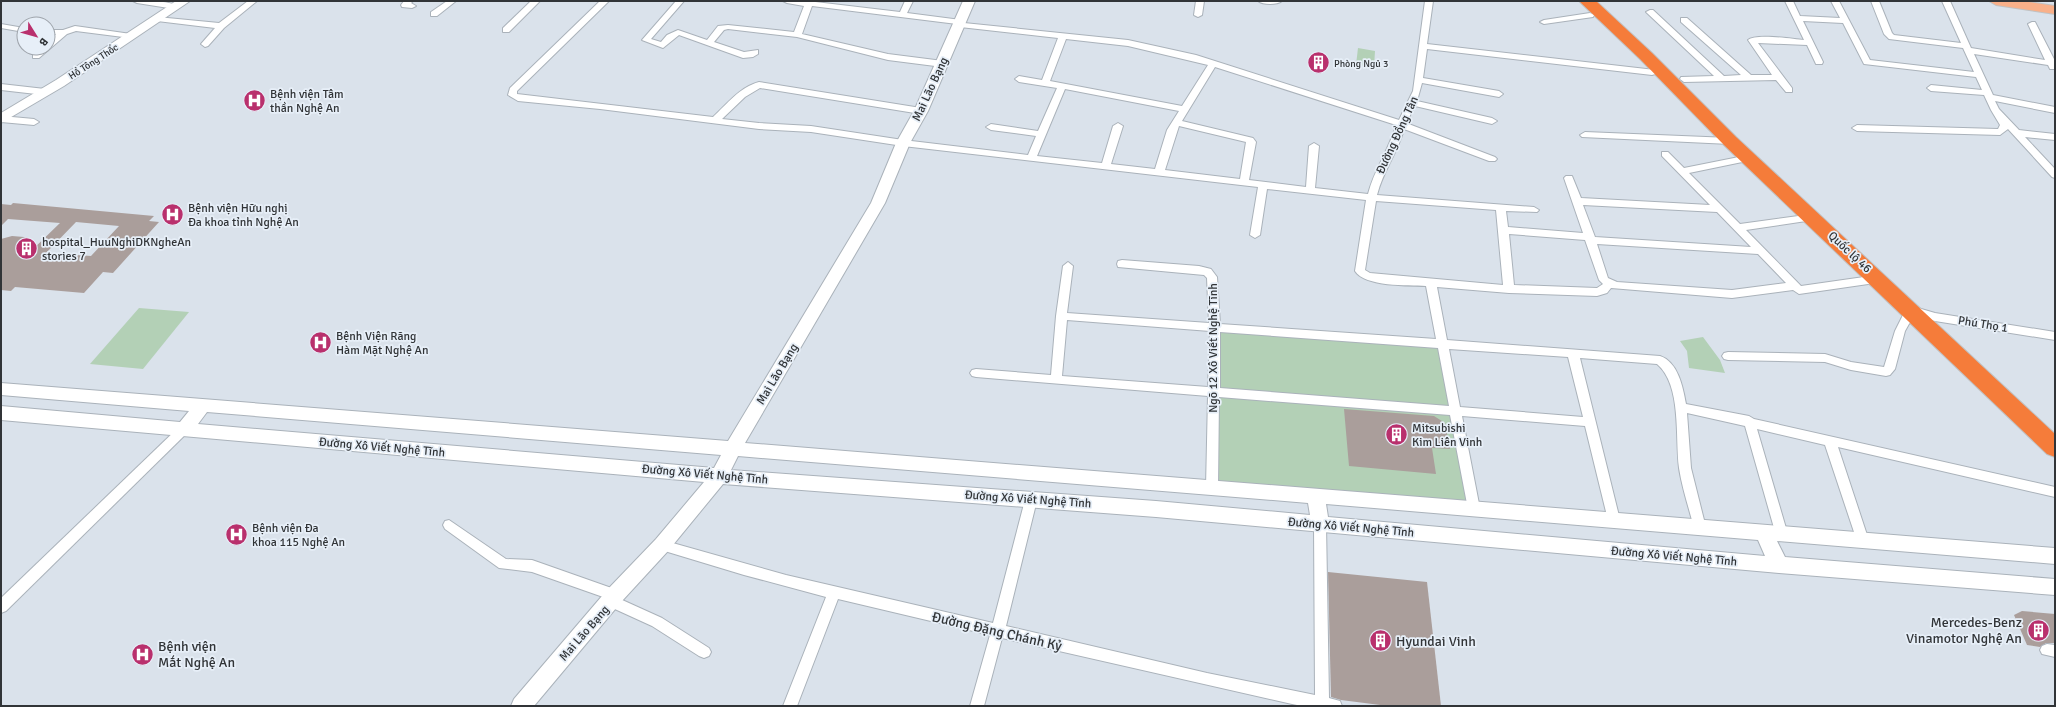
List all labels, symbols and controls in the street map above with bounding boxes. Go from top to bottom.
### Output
north arrow [16,16,56,56]
text: B [36,35,51,49]
street label: Hồ Tông Thốc [66,41,121,82]
building icon: Phòng Ngủ 3 [1306,50,1332,76]
street label: Mai Lão Bạng [909,55,952,124]
place label: Phòng Ngủ 3 [1334,58,1388,70]
place label: Bệnh viện Tâm thần Nghệ An [270,87,344,116]
hospital icon: Bệnh viện Tâm thần Nghệ An [242,88,268,114]
street label: Đường Đồng Tân [1373,94,1422,176]
place label: Bệnh viện Hữu nghị Đa khoa tỉnh Nghệ An [188,201,299,230]
hospital icon: Bệnh viện Hữu nghị Đa khoa tỉnh Nghệ An [159,202,185,228]
street label: Quốc lộ 46 [1825,228,1875,276]
place label: hospital_HuuNghiDKNgheAn stories 7 [42,235,191,264]
building icon: hospital_HuuNghiDKNgheAn stories 7 [13,236,39,262]
street label: Ngõ 12 Xô Viết Nghệ Tĩnh [1206,283,1221,413]
street label: Phú Thọ 1 [1957,313,2009,336]
place label: Bệnh Viện Răng Hàm Mặt Nghệ An [336,329,428,358]
hospital icon: Bệnh Viện Răng Hàm Mặt Nghệ An [307,330,333,356]
street label: Mai Lão Bạng [753,341,802,408]
place label: Mitsubishi Kim Liên Vinh [1412,421,1482,450]
building icon: Mitsubishi Kim Liên Vinh [1384,422,1410,448]
street label: Đường Xô Viết Nghệ Tĩnh [318,434,446,461]
street label: Đường Xô Viết Nghệ Tĩnh [641,461,769,488]
street label: Đường Xô Viết Nghệ Tĩnh [964,488,1092,511]
street label: Đường Xô Viết Nghệ Tĩnh [1287,514,1415,541]
place label: Bệnh viện Đa khoa 115 Nghệ An [252,521,345,550]
hospital icon: Bệnh viện Đa khoa 115 Nghệ An [223,522,249,548]
street label: Đường Xô Viết Nghệ Tĩnh [1610,543,1738,570]
street label: Mai Lão Bạng [556,602,613,664]
street label: Đường Đặng Chánh Kỷ [930,608,1064,655]
place label: Mercedes-Benz Vinamotor Nghệ An [1906,614,2022,647]
building icon: Mercedes-Benz Vinamotor Nghệ An [2025,617,2051,643]
building icon: Hyundai Vinh [1368,628,1394,654]
place label: Hyundai Vinh [1396,633,1476,650]
place label: Bệnh viện Mắt Nghệ An [158,638,235,671]
hospital icon: Bệnh viện Mắt Nghệ An [129,641,155,667]

